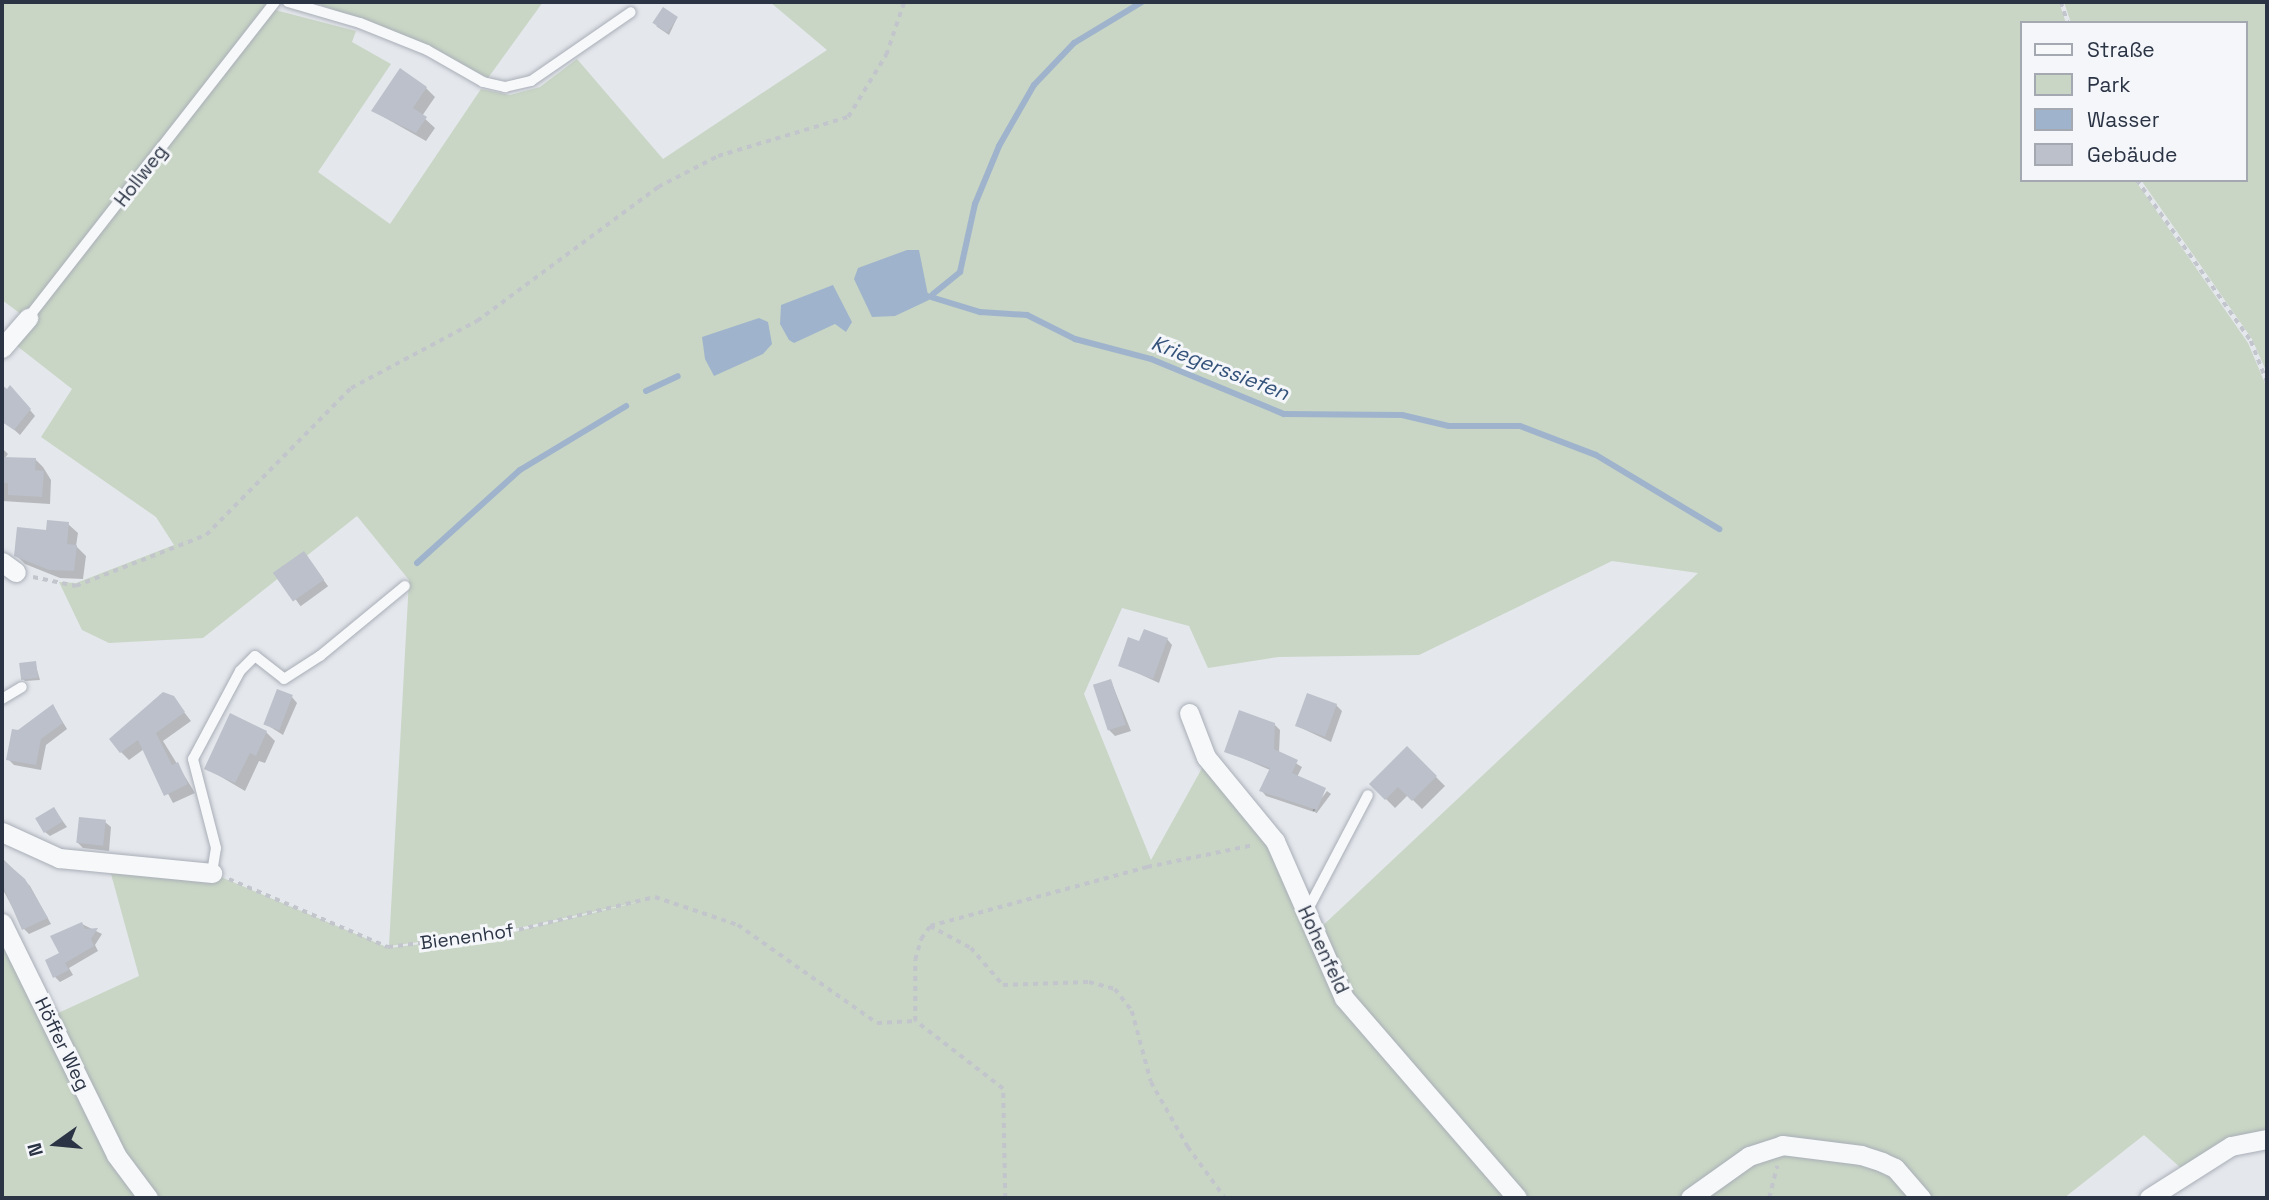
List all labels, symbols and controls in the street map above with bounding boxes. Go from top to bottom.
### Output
legend [2021,21,2248,182]
text: Straße [2087,36,2155,63]
text: Park [2087,71,2131,98]
text: Wasser [2087,106,2160,133]
street label: Hollweg [110,141,172,211]
text: Gebäude [2087,141,2177,168]
water label: Kriegerssiefen [1148,330,1292,406]
street label: Hohenfeld [1293,902,1353,998]
street label: Bienenhof [419,919,515,955]
street label: Höffer Weg [30,994,94,1094]
north arrow [21,1109,91,1179]
text: N [22,1140,49,1159]

